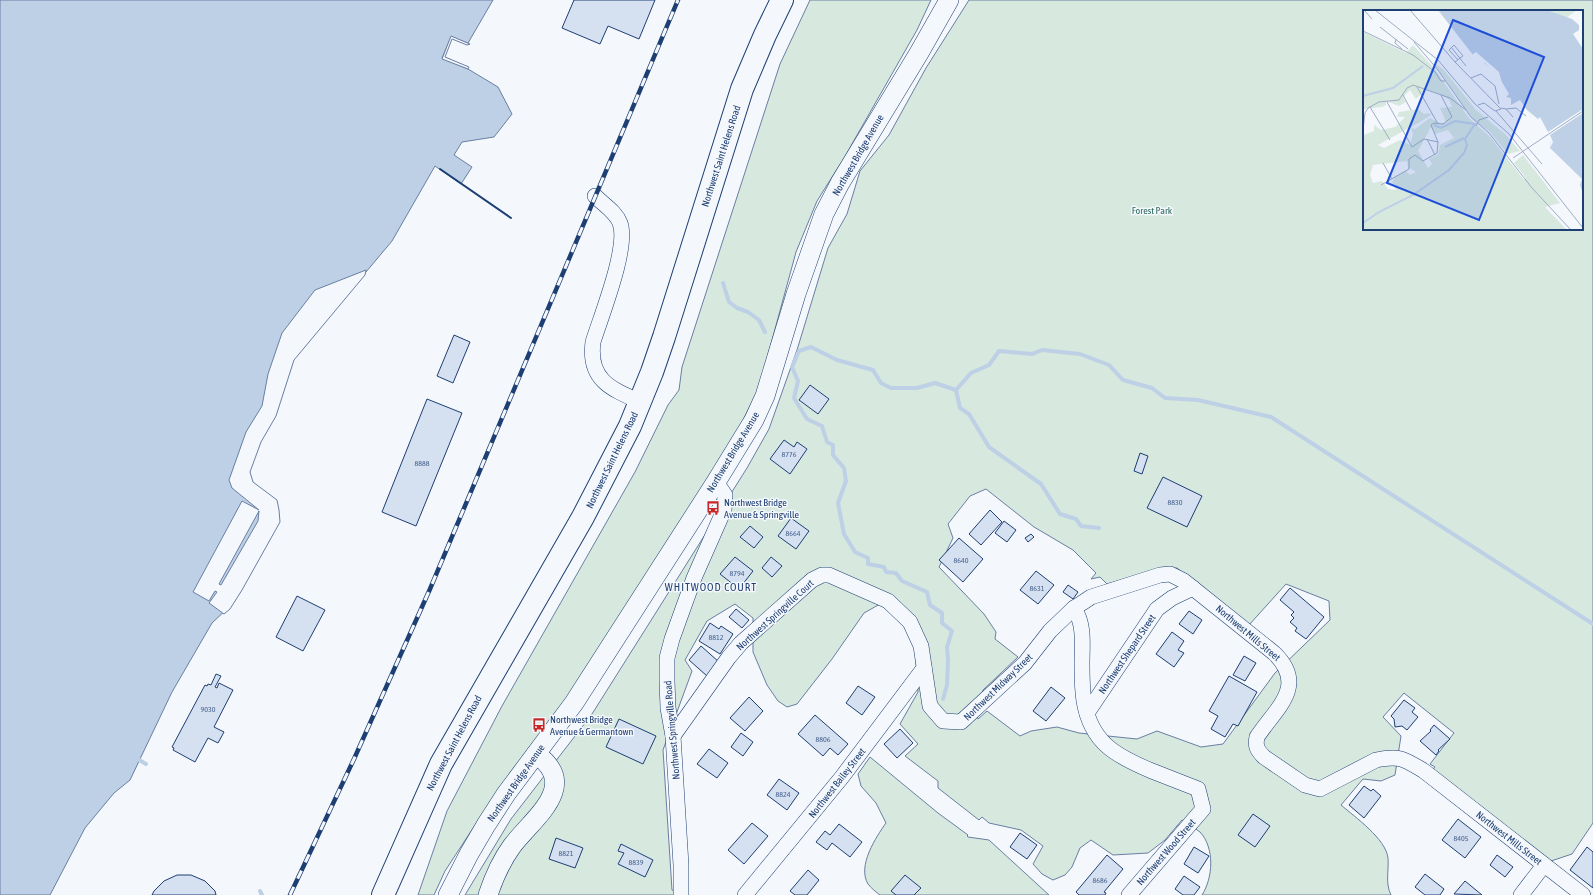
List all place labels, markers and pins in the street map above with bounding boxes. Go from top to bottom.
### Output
place label: Northwest Bridge Avenue & Springville [724,497,800,520]
bus stop icon: Northwest Bridge Avenue & Springville [705,500,721,516]
place label: Northwest Bridge Avenue & Germantown [550,714,633,737]
bus stop icon: Northwest Bridge Avenue & Germantown [531,717,547,733]

